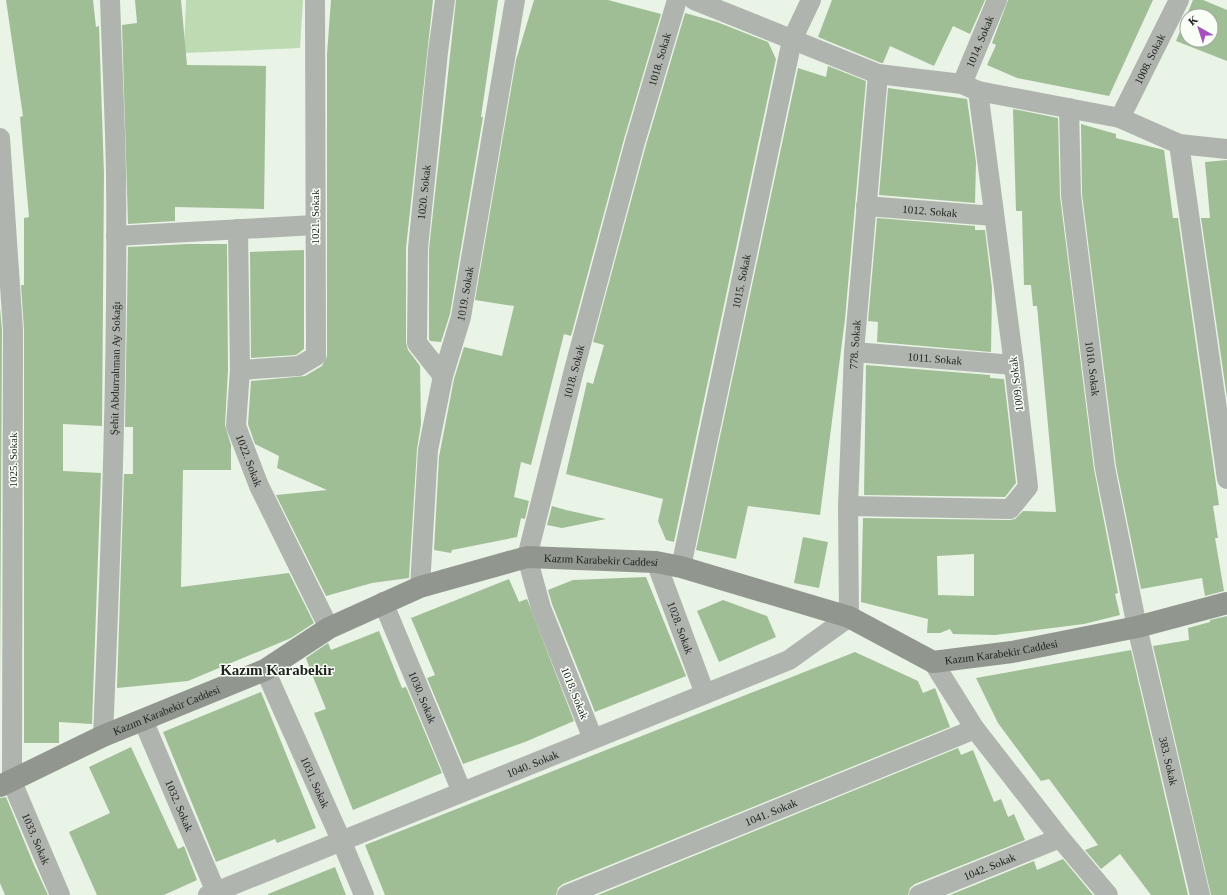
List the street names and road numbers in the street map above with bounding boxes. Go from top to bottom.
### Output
street label: 1014. Sokak [964,13,996,69]
street label: 1018. Sokak [646,31,673,87]
street label: 1008. Sokak [1132,31,1167,86]
street label: 1020. Sokak [415,164,432,220]
street label: 1021. Sokak [309,189,321,245]
street label: 1012. Sokak [902,203,958,219]
street label: 1015. Sokak [730,253,753,309]
street label: 1019. Sokak [454,265,476,323]
street label: Şehit Abdurrahman Ay Sokağı [108,301,122,435]
street label: 778. Sokak [847,319,863,370]
street label: 1010. Sokak [1083,341,1102,397]
street label: 1018. Sokak [561,343,587,400]
street label: 1011. Sokak [907,350,963,367]
street label: 1009. Sokak [1007,355,1025,412]
street label: 1025. Sokak [7,432,19,488]
street label: 1022. Sokak [234,433,265,489]
street label: Kazım Karabekir Caddesi [544,552,659,568]
street label: 1028. Sokak [665,600,696,656]
street label: Kazım Karabekir Caddesi [944,637,1059,666]
street label: 1018. Sokak [559,665,591,721]
street label: 1030. Sokak [406,669,439,725]
street label: Kazım Karabekir Caddesi [111,683,222,737]
street label: 383. Sokak [1157,736,1180,787]
street label: 1040. Sokak [505,748,561,780]
street label: 1031. Sokak [298,755,332,810]
street label: 1032. Sokak [163,778,196,834]
street label: 1041. Sokak [743,796,799,828]
street label: 1033. Sokak [20,811,53,867]
street label: 1042. Sokak [962,850,1018,882]

